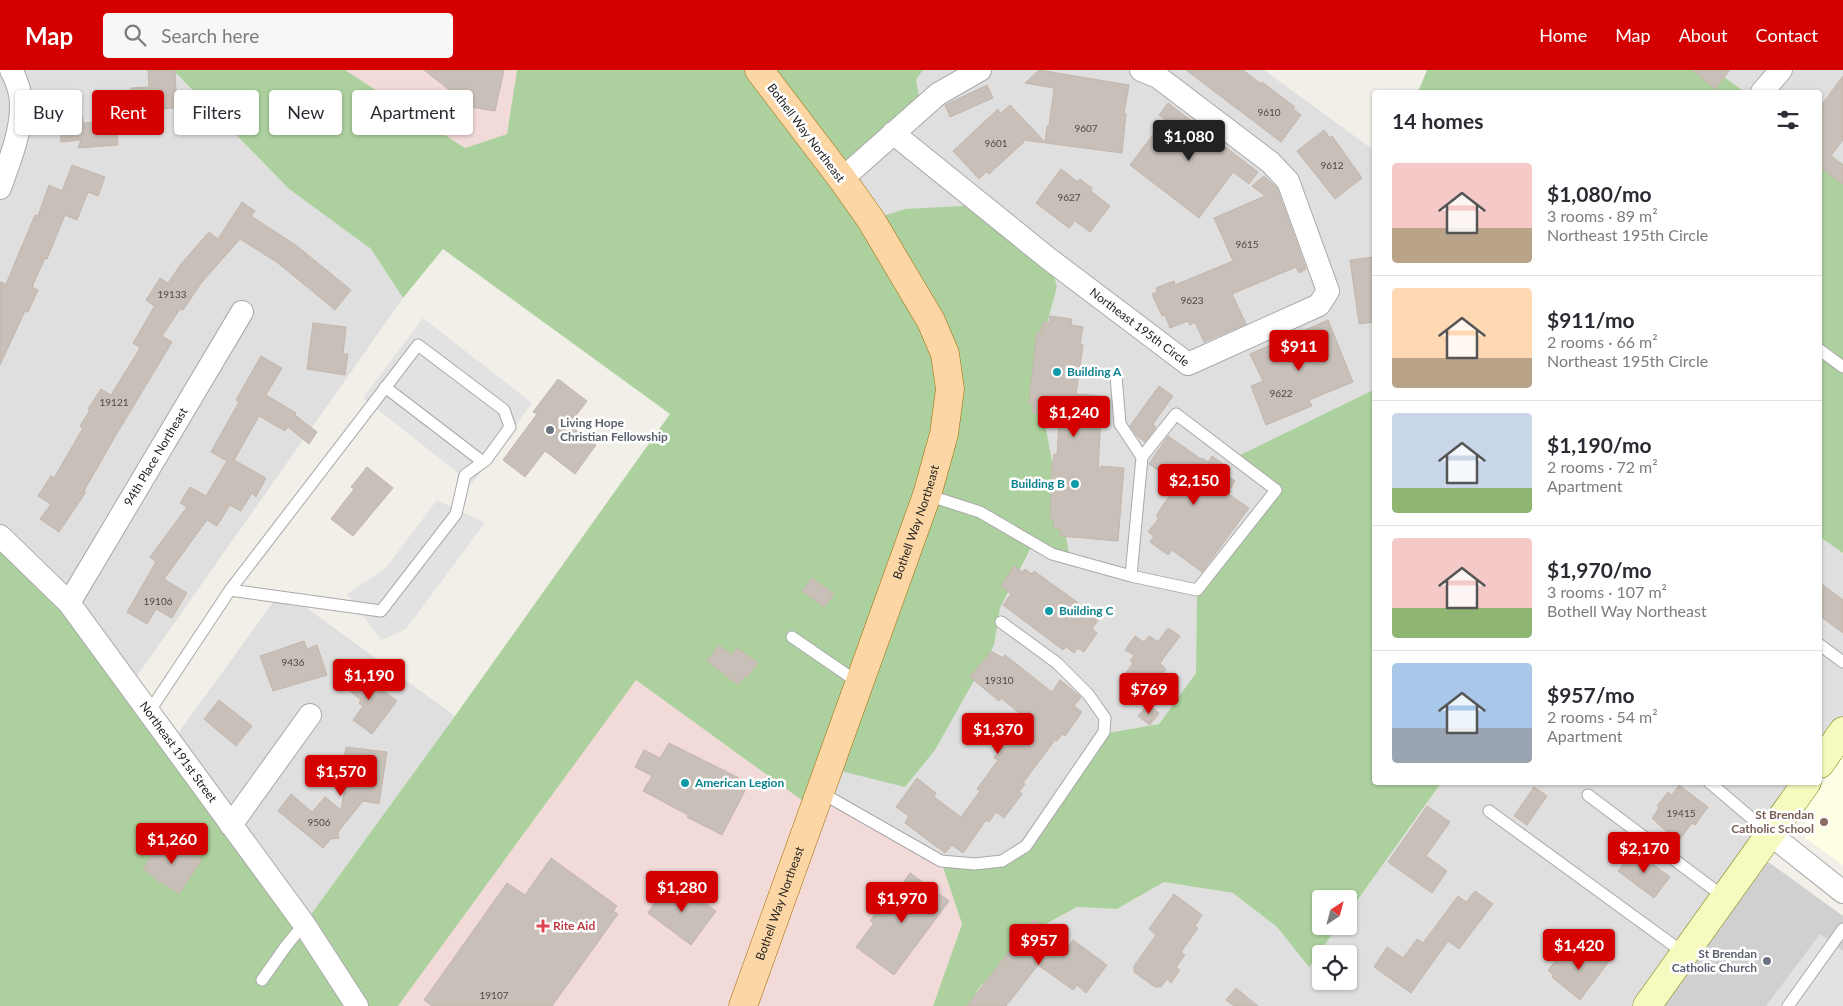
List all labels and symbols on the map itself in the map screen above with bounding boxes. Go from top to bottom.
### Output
street label: Bothell Way Northeast [764,80,849,186]
house number: 9610 [1257,106,1281,118]
pin: $1,080 [1148,119,1230,162]
house number: 9607 [1074,122,1098,134]
house number: 9601 [984,137,1008,149]
house number: 9612 [1320,159,1344,171]
house number: 9627 [1057,191,1081,203]
house number: 9615 [1235,238,1259,250]
street label: Northeast 195th Circle [1087,285,1193,369]
house number: 19133 [157,288,187,300]
house number: 9623 [1180,294,1204,306]
pin: $911 [1269,330,1329,372]
place label: Building A [1067,364,1122,379]
marker: Building A [1051,366,1063,378]
house number: 9622 [1269,387,1293,399]
house number: 19121 [99,396,129,408]
pin: $1,240 [1033,396,1115,438]
street label: 94th Place Northeast [120,404,191,509]
place label: Living Hope Christian Fellowship [560,415,668,444]
marker: Living Hope Christian Fellowship [544,424,556,436]
street label: Bothell Way Northeast [889,462,942,581]
pin: $2,150 [1153,464,1235,506]
place label: Building B [1011,476,1065,491]
marker: Building B [1069,478,1081,490]
house number: 19106 [143,595,173,607]
place label: Building C [1059,603,1113,618]
marker: Building C [1043,605,1055,617]
house number: 9436 [281,656,305,668]
pin: $1,190 [328,658,410,701]
pin: $769 [1119,672,1179,715]
house number: 19310 [984,674,1014,686]
street label: Northeast 191st Street [137,698,221,806]
pin: $1,370 [957,712,1039,755]
pin: $1,570 [300,754,382,797]
place label: American Legion [694,775,784,790]
marker: American Legion [679,777,691,789]
house number: 19415 [1666,807,1696,819]
place label: St Brendan Catholic School [1731,807,1814,836]
house number: 9506 [307,816,331,828]
marker: St Brendan Catholic School [1818,816,1830,828]
pin: $1,260 [131,822,213,865]
pin: $2,170 [1603,832,1685,874]
street label: Bothell Way Northeast [752,844,807,962]
pin: $1,280 [641,870,723,913]
pin: $1,970 [861,882,943,924]
north arrow [1312,890,1358,935]
place label: Rite Aid [553,918,595,933]
marker: Rite Aid [537,920,549,932]
pin: $957 [1009,924,1069,966]
pin: $1,420 [1538,928,1620,971]
place label: St Brendan Catholic Church [1672,946,1757,975]
marker: St Brendan Catholic Church [1761,955,1773,967]
house number: 19107 [479,989,509,1001]

